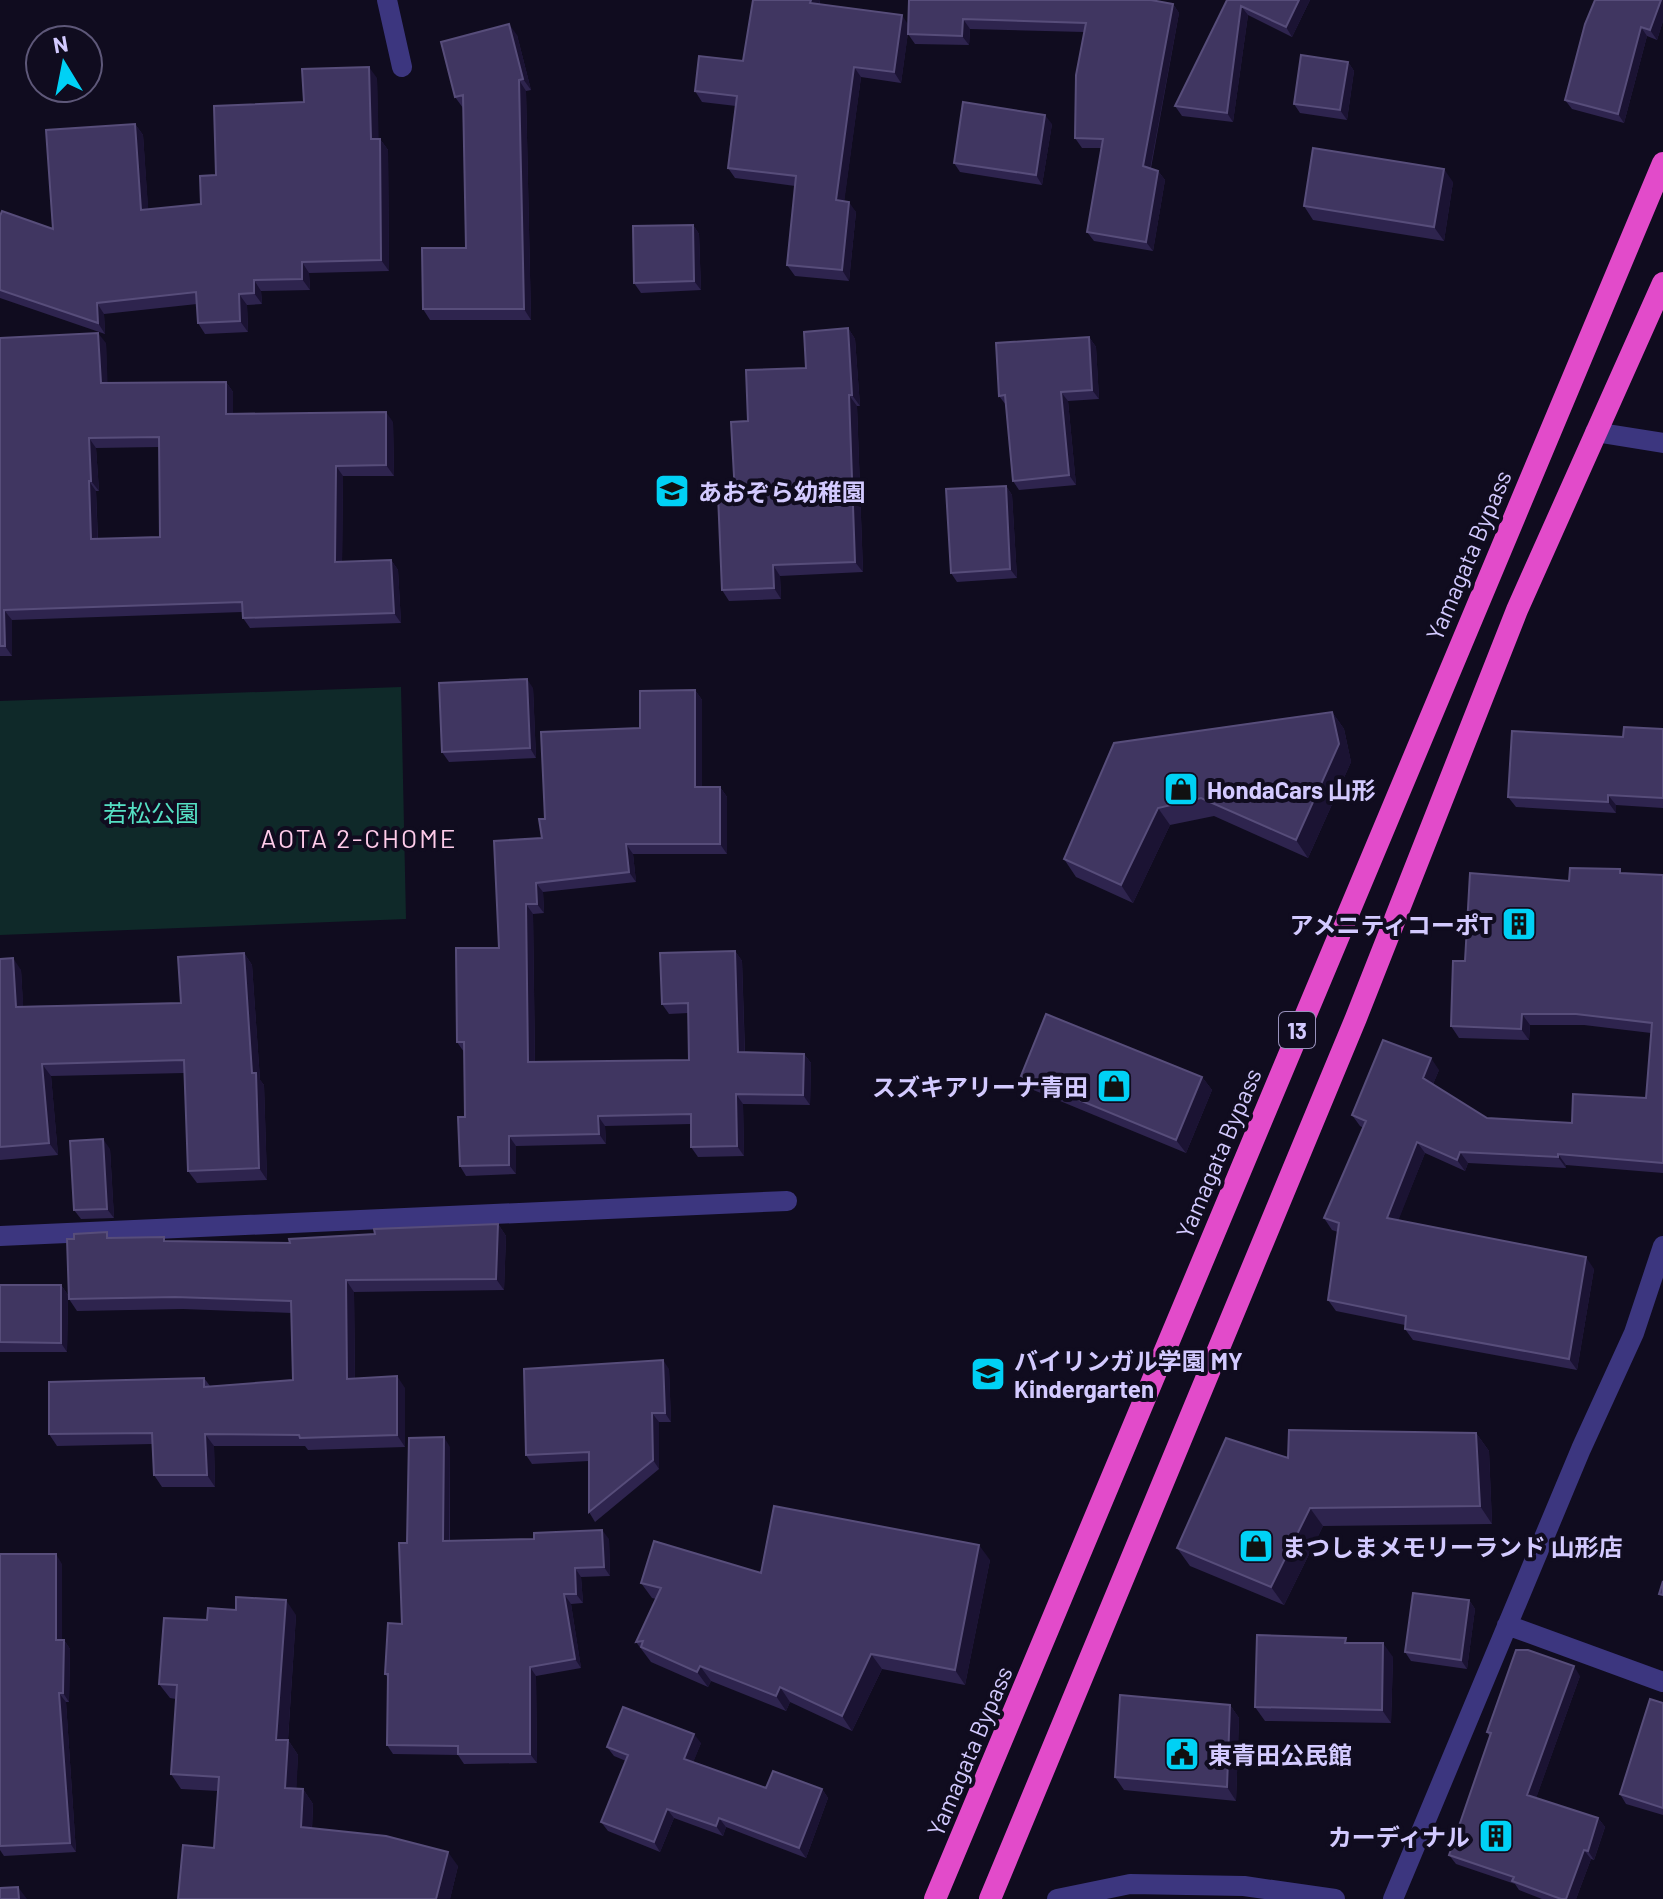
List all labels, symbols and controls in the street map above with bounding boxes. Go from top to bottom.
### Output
north arrow [24,24,104,104]
text: N [51,29,70,57]
street label: Yamagata Bypass [1419,466,1517,644]
school or university icon: あおぞら幼稚園 [653,472,691,510]
place label: あおぞら幼稚園 [698,477,866,506]
shop icon: HondaCars 山形 [1162,770,1200,808]
place label: HondaCars 山形 [1207,775,1376,804]
park label: 若松公園 [103,798,199,827]
district label: AOTA 2-CHOME [260,822,458,853]
building icon: アメニティコーポT [1500,905,1538,943]
place label: アメニティコーポT [1290,910,1493,939]
road number: 13 [1279,1012,1315,1048]
street label: Yamagata Bypass [1169,1064,1267,1242]
shop icon: スズキアリーナ青田 [1095,1067,1133,1105]
place label: スズキアリーナ青田 [872,1072,1088,1101]
place label: バイリンガル学園 MY Kindergarten [1014,1346,1243,1403]
school or university icon: バイリンガル学園 MY Kindergarten [969,1355,1007,1393]
shop icon: まつしまメモリーランド 山形店 [1237,1527,1275,1565]
place label: まつしまメモリーランド 山形店 [1282,1532,1623,1561]
street label: Yamagata Bypass [920,1662,1018,1840]
public building icon: 東青田公民館 [1163,1735,1201,1773]
place label: 東青田公民館 [1208,1740,1352,1769]
building icon: カーディナル [1477,1817,1515,1855]
place label: カーディナル [1328,1822,1470,1851]

